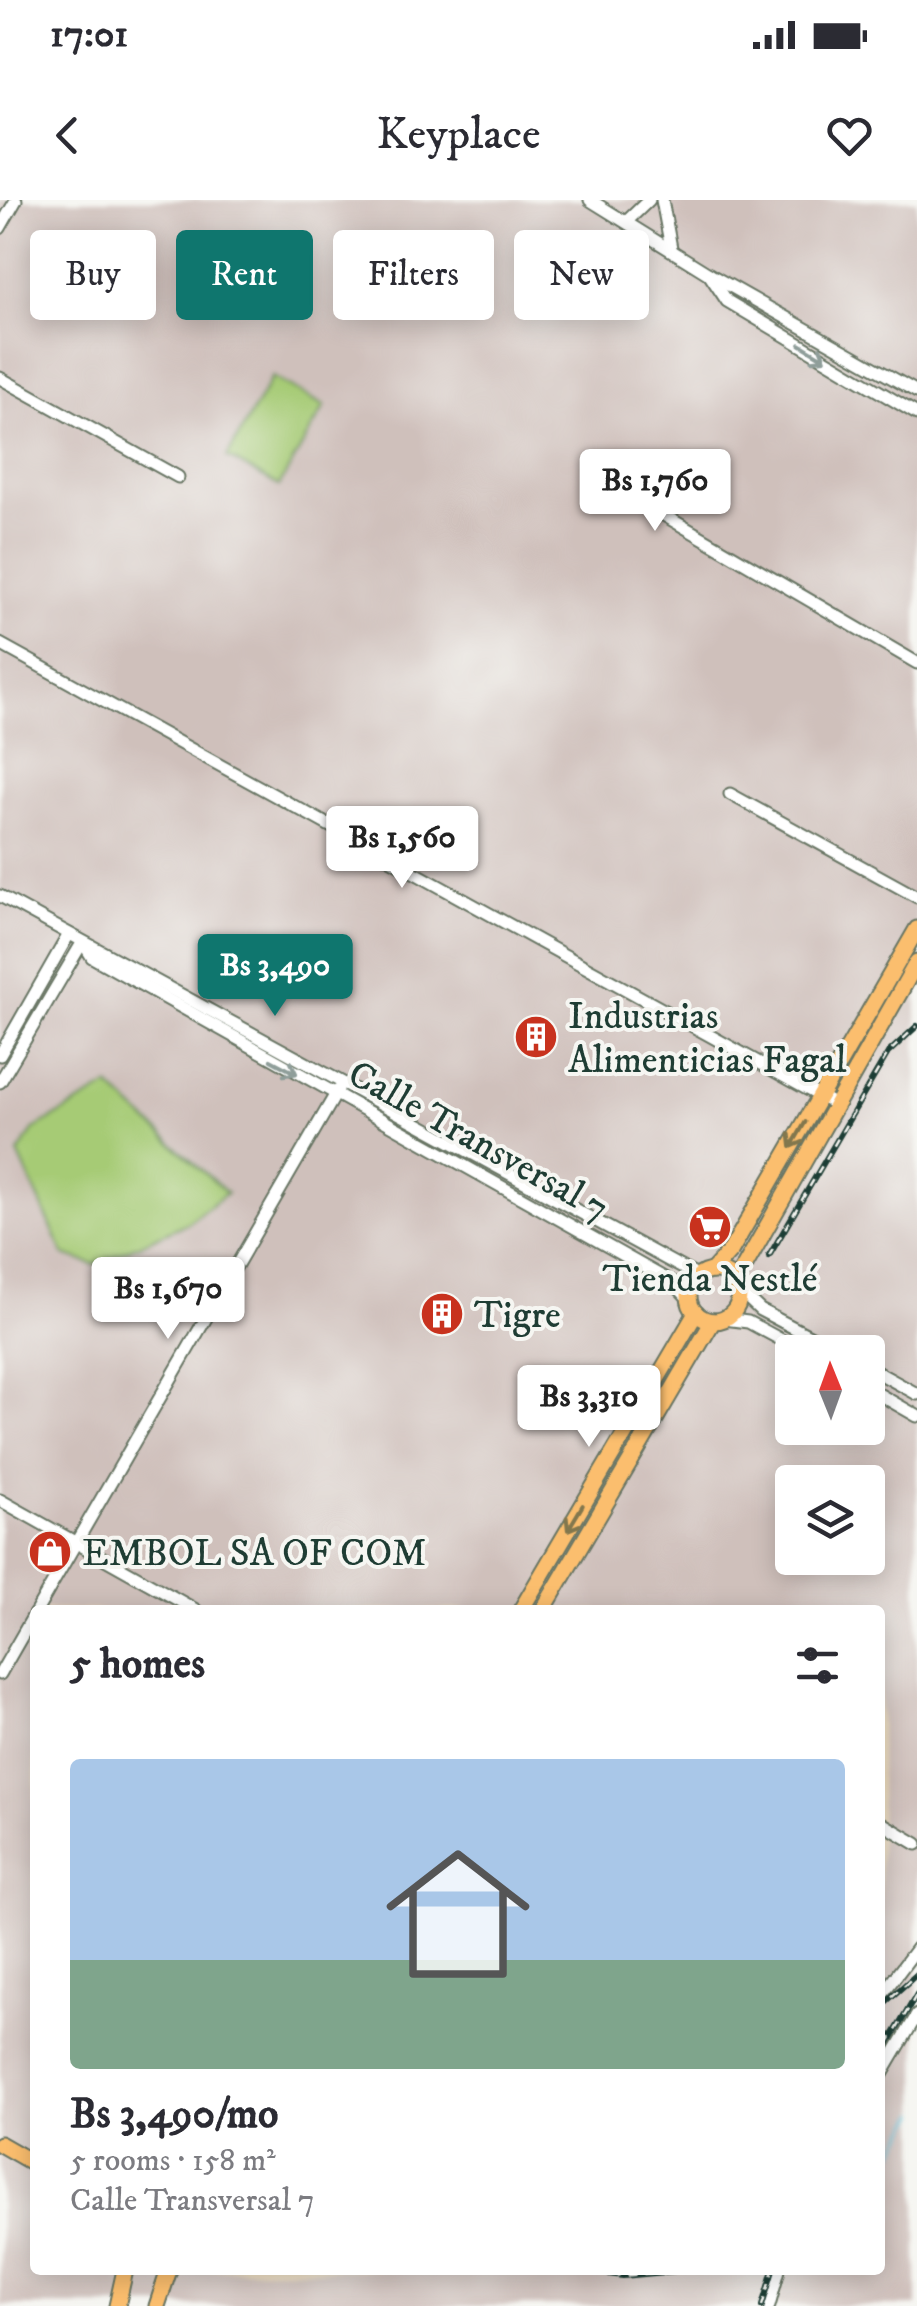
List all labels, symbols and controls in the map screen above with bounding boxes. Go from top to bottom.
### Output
text: 17:01 [50,11,128,59]
text: Keyplace [376,107,541,163]
icon: back [40,108,95,163]
icon: heart [822,108,877,163]
chip: Buy [30,230,156,320]
chip: Rent [176,230,313,320]
chip: Filters [333,230,494,320]
chip: New [514,230,649,320]
one-way arrow [798,342,827,362]
pin: Bs 1,760 [552,449,758,534]
text: Bs 1,760 [602,461,708,501]
pin: Bs 1,560 [299,806,505,891]
text: Bs 1,560 [348,818,456,858]
pin: Bs 3,490 [172,934,378,1019]
text: Bs 3,490 [220,946,330,986]
place label: Industrias Alimenticias Fagal [568,993,847,1085]
building icon: Industrias Alimenticias Fagal [513,1014,559,1060]
street label: Calle Transversal 7 [339,1050,617,1233]
one-way arrow [269,1058,299,1077]
one-way arrow [787,1120,807,1149]
supermarket icon: Tienda Nestlé [687,1204,733,1250]
place label: Tienda Nestlé [602,1256,818,1304]
pin: Bs 1,670 [65,1257,271,1342]
text: Bs 1,670 [114,1269,222,1309]
building icon: Tigre [419,1291,465,1337]
place label: Tigre [474,1292,561,1340]
north arrow [775,1335,885,1445]
map controls [775,1335,885,1575]
pin: Bs 3,310 [486,1365,692,1450]
text: Bs 3,310 [539,1377,639,1417]
button: layers [775,1465,885,1575]
one-way arrow [565,1503,585,1531]
shop icon: EMBOL SA OF COM [27,1529,73,1575]
place label: EMBOL SA OF COM [82,1530,427,1578]
icon: filters [790,1638,845,1693]
text: 5 homes [70,1639,205,1691]
icon: home [368,1824,548,2004]
text: Bs 3,490/mo [70,2089,278,2141]
text: 5 rooms · 158 m² [70,2141,276,2181]
text: Calle Transversal 7 [70,2181,315,2221]

